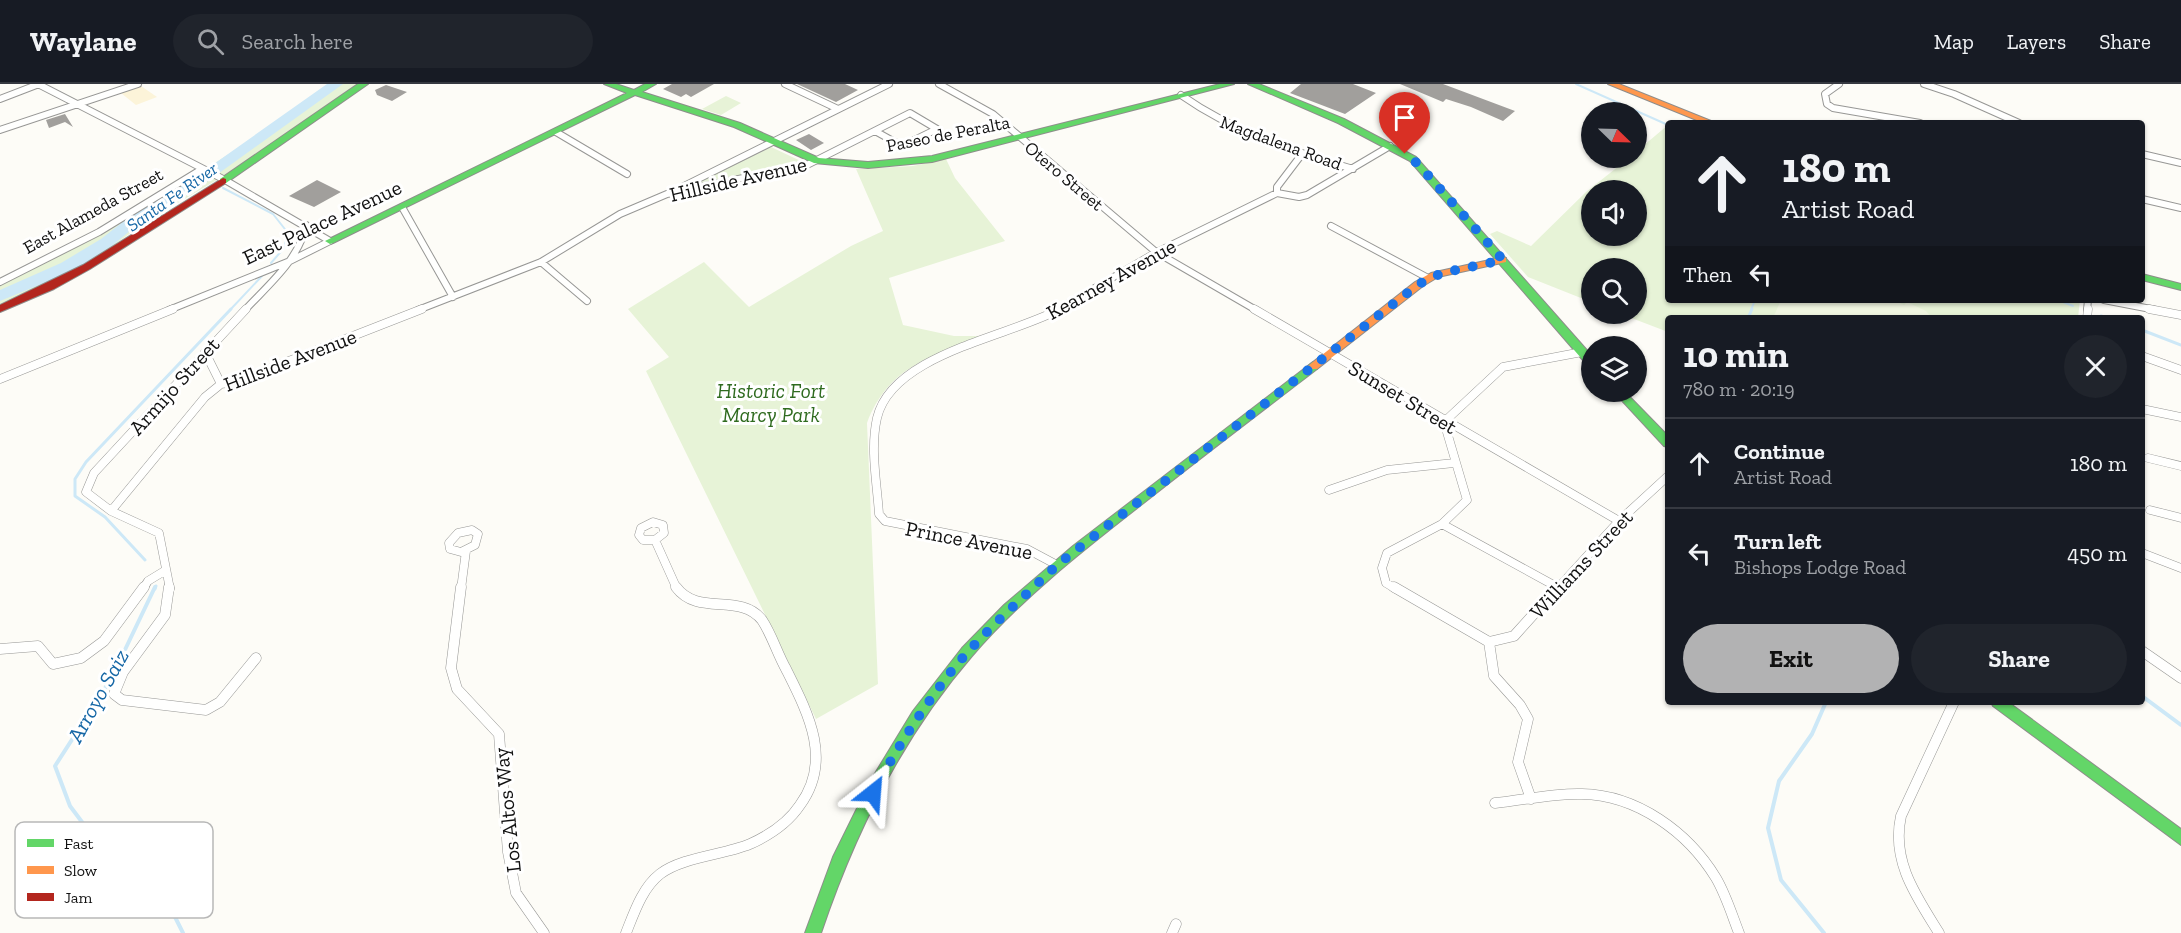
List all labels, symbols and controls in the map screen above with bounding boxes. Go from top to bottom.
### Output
search box [173,14,593,68]
text: Waylane [30,25,137,58]
icon: search [194,25,227,58]
text: Search here [242,28,353,55]
text: Map [1934,29,1974,54]
text: Layers [2007,29,2066,54]
text: Share [2099,29,2151,54]
pin [1379,92,1430,154]
icon: arrive [1388,101,1421,134]
north arrow [1581,102,1647,168]
map controls [1581,102,1647,402]
street label: Paseo de Peralta [884,111,1012,157]
street label: Magdalena Road [1217,111,1345,175]
street label: Otero Street [1020,137,1108,216]
text: 180 m [1782,142,1890,193]
icon: ahead [1683,144,1761,222]
street label: Hillside Avenue [667,151,809,207]
water label: Santa Fe River [122,157,222,236]
street label: East Alameda Street [19,163,167,259]
street label: East Palace Avenue [239,174,405,270]
button: sound [1581,180,1647,246]
text: Artist Road [1782,193,1914,225]
street label: Kearney Avenue [1042,233,1180,325]
button: search [1581,258,1647,324]
icon: left [1744,258,1777,291]
text: Then [1683,261,1732,288]
street label: Hillside Avenue [220,323,360,397]
street label: Armijo Street [124,332,225,441]
text: 10 min [1683,333,1789,376]
button: close [2064,335,2127,398]
button: layers [1581,336,1647,402]
street label: Sunset Street [1344,355,1462,439]
text: 780 m · 20:19 [1683,377,1795,401]
park label: Historic Fort Marcy Park [717,378,825,427]
text: Continue [1734,438,1825,465]
icon: ahead [1683,447,1716,480]
text: 180 m [2070,450,2127,477]
text: Artist Road [1734,465,1832,489]
street label: Williams Street [1524,504,1638,624]
street label: Prince Avenue [903,515,1035,565]
text: Turn left [1734,528,1821,555]
icon: left [1683,537,1716,570]
text: 450 m [2067,540,2127,567]
text: Bishops Lodge Road [1734,555,1906,579]
button: Exit [1683,624,1899,693]
button: Share [1911,624,2127,693]
water label: Arroyo Saiz [61,644,135,748]
street label: Los Altos Way [488,746,526,874]
position arrow [841,761,905,825]
legend [15,822,213,918]
text: Fast [64,834,93,853]
text: Slow [64,861,98,880]
text: Jam [64,888,93,907]

